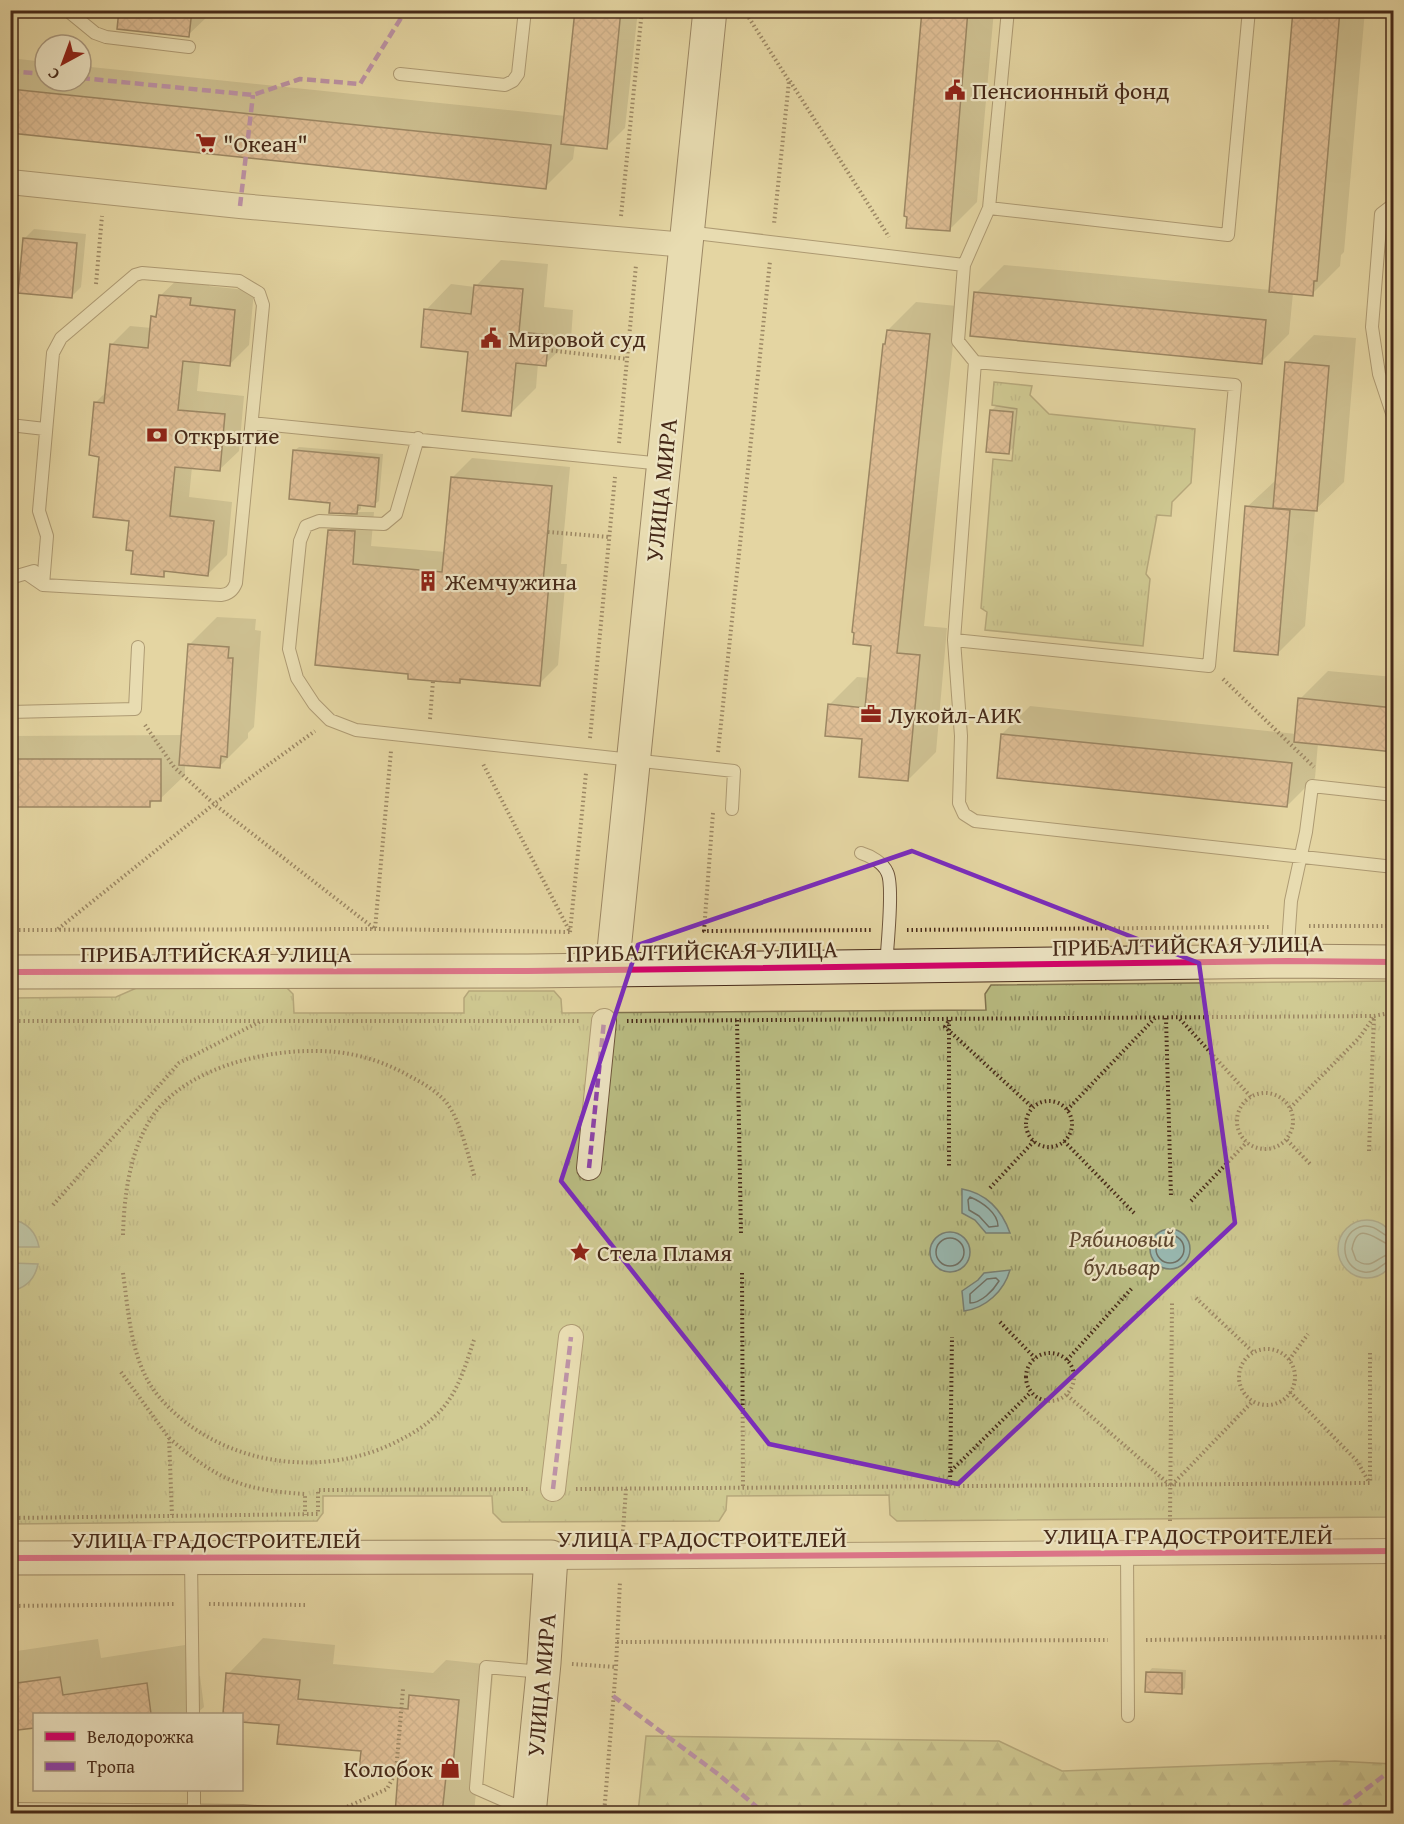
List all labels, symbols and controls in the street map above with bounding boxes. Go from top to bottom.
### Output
north arrow [33,33,93,93]
text: С [42,62,64,86]
place label: Пенсионный фонд [972,73,1169,108]
public building icon: Пенсионный фонд [943,78,967,102]
place label: "Океан" [223,126,308,161]
supermarket icon: "Океан" [194,131,218,155]
place label: Мировой суд [508,321,646,356]
public building icon: Мировой суд [479,326,503,350]
street label: УЛИЦА МИРА [636,416,686,563]
place label: Открытие [174,418,280,453]
bank icon: Открытие [145,423,169,447]
place label: Жемчужина [444,564,578,599]
building icon: Жемчужина [416,569,440,593]
place label: Лукойл-АИК [888,697,1022,732]
office icon: Лукойл-АИК [859,702,883,726]
street label: ПРИБАЛТИЙСКАЯ УЛИЦА [1052,925,1324,965]
street label: ПРИБАЛТИЙСКАЯ УЛИЦА [566,931,838,971]
street label: ПРИБАЛТИЙСКАЯ УЛИЦА [80,936,352,971]
park label: Рябиновый бульвар [1068,1221,1175,1284]
place label: Стела Пламя [597,1235,732,1270]
place icon: Стела Пламя [568,1240,592,1264]
street label: УЛИЦА ГРАДОСТРОИТЕЛЕЙ [1043,1518,1333,1553]
street label: УЛИЦА ГРАДОСТРОИТЕЛЕЙ [557,1521,847,1556]
street label: УЛИЦА ГРАДОСТРОИТЕЛЕЙ [71,1522,361,1557]
street label: УЛИЦА МИРА [517,1611,565,1758]
legend [33,1713,243,1791]
text: Велодорожка [87,1723,194,1750]
place label: Колобок [343,1751,433,1786]
text: Тропа [87,1753,135,1780]
shop icon: Колобок [438,1756,462,1780]

